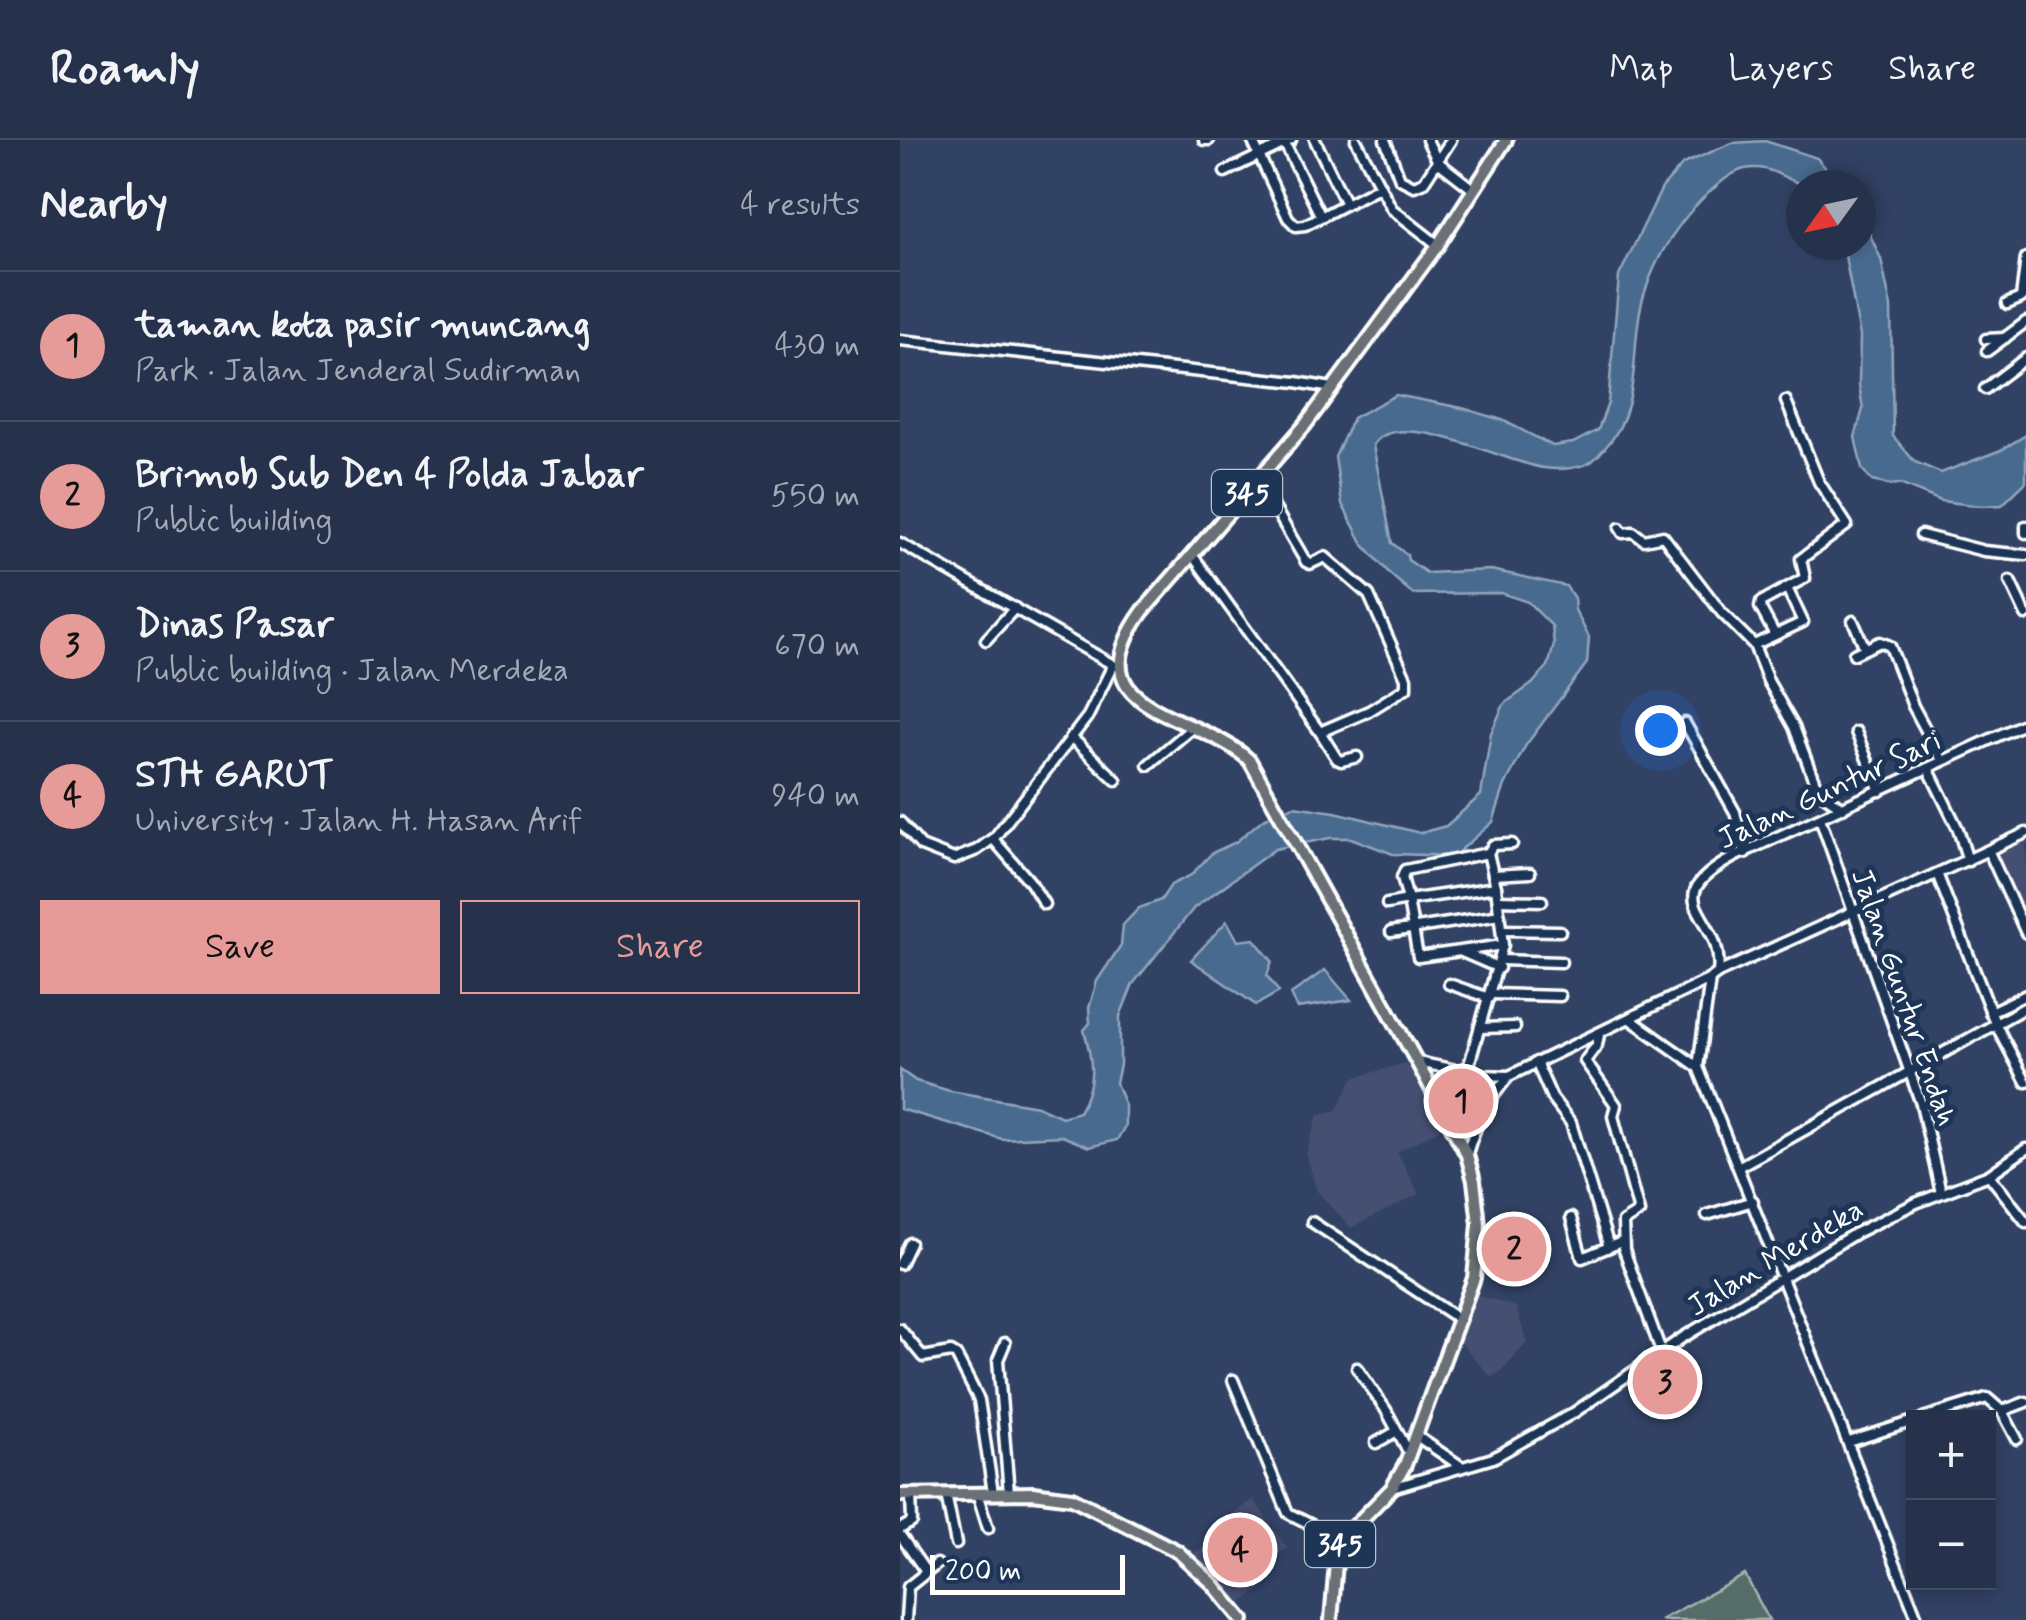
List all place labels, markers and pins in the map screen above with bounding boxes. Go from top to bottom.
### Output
pin: 1 [1428,1064,1494,1138]
pin: 2 [1482,1212,1546,1286]
pin: 3 [1632,1344,1698,1420]
pin: 4 [1208,1512,1272,1588]

